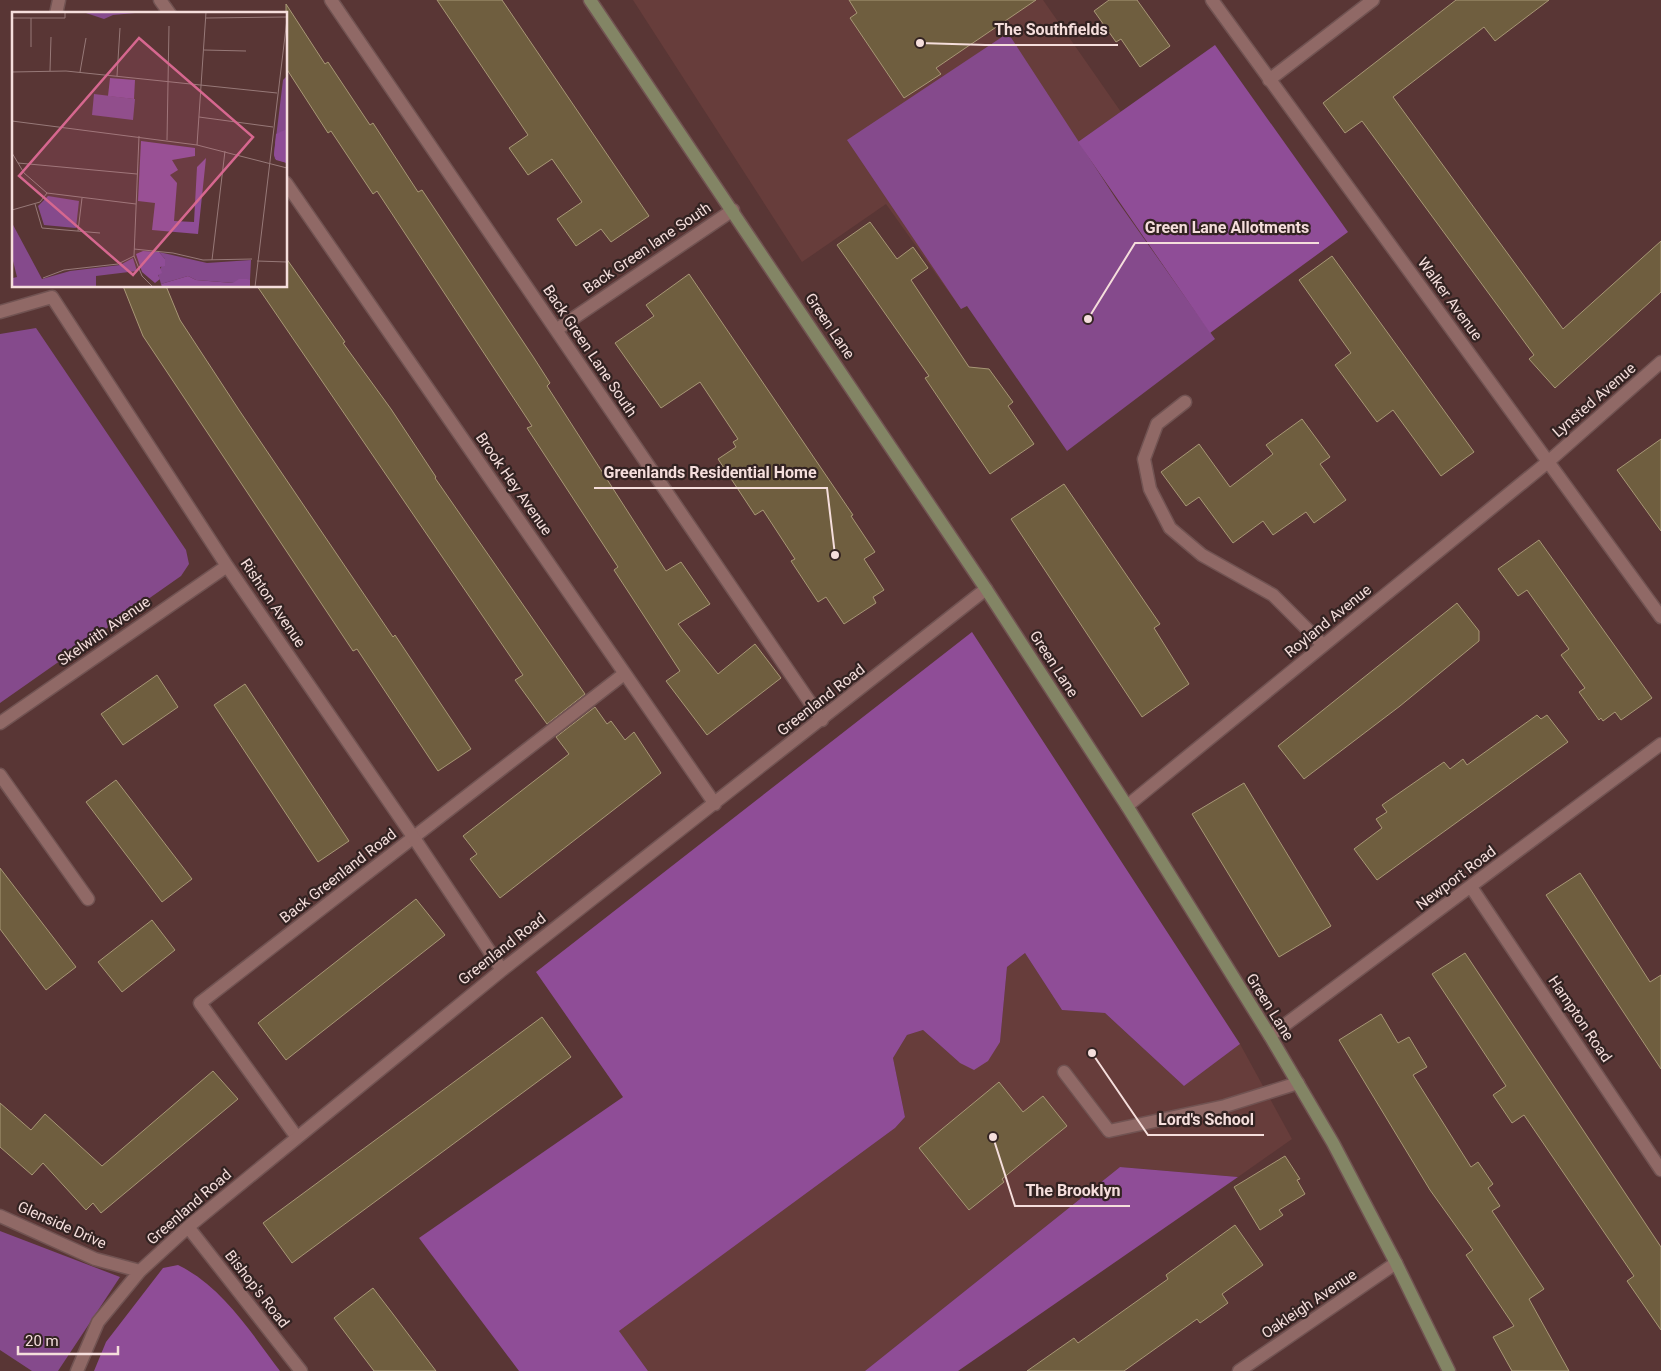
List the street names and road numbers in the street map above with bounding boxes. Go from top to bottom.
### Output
street label: Back Green lane South [580,198,714,298]
street label: Walker Avenue [1414,254,1486,344]
street label: Back Green Lane South [539,282,641,420]
street label: Green Lane [801,290,859,362]
street label: Lynsted Avenue [1549,359,1639,441]
street label: Brook Hey Avenue [472,429,556,539]
street label: Rishton Avenue [237,555,309,651]
street label: Royland Avenue [1281,581,1375,661]
street label: Skelwith Avenue [54,592,154,670]
street label: Green Lane [1026,627,1082,701]
street label: Greenland Road [774,660,868,740]
street label: Back Greenland Road [276,825,400,927]
street label: Newport Road [1412,842,1500,914]
street label: Greenland Road [455,909,549,989]
street label: Green Lane [1242,970,1298,1044]
street label: Hampton Road [1545,972,1615,1066]
street label: Greenland Road [143,1165,235,1249]
street label: Glenside Drive [15,1197,109,1253]
street label: Bishop's Road [221,1247,293,1331]
street label: Oakleigh Avenue [1258,1266,1360,1342]

